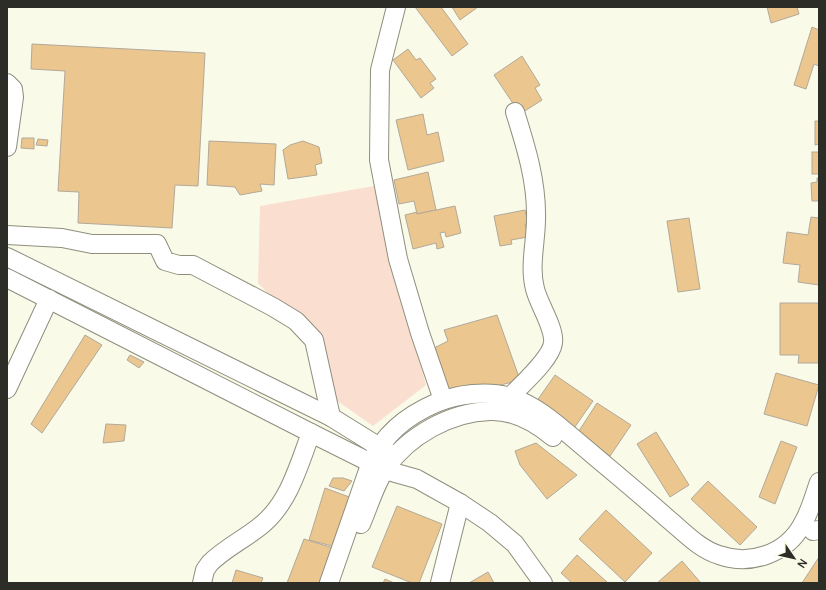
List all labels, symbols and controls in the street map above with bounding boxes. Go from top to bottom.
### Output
north arrow [774,538,814,578]
text: N [794,556,811,571]

